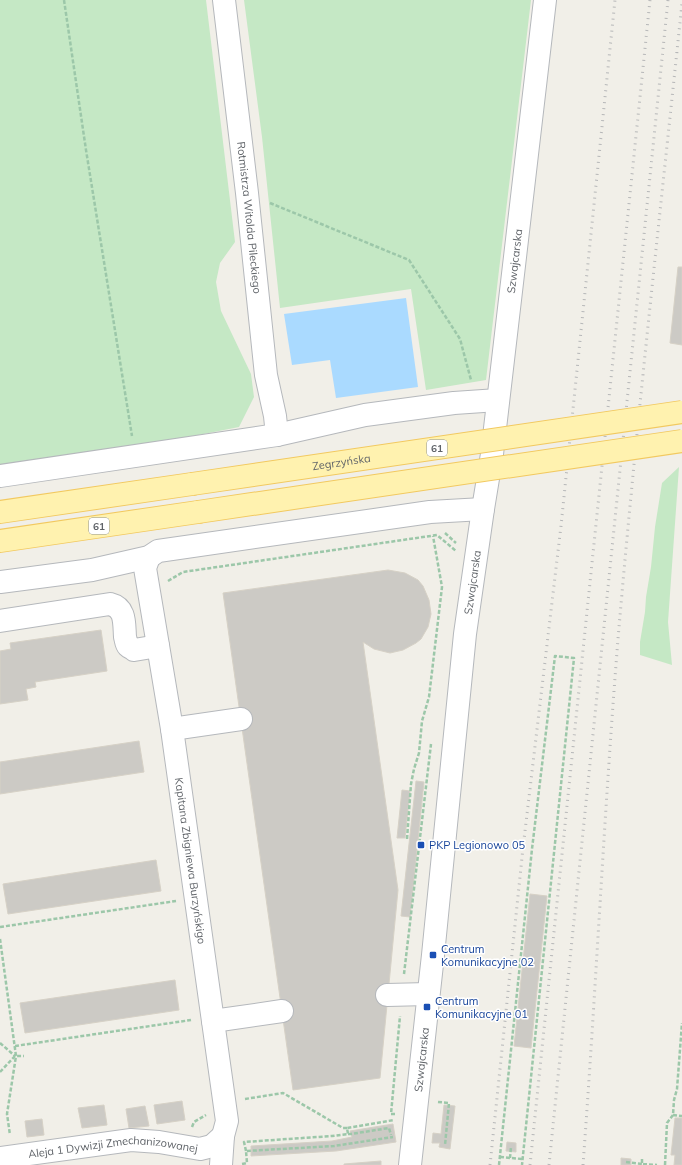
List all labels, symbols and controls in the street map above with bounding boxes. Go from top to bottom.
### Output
street label: Rotmistrza Witolda Pileckiego [234,141,264,294]
street label: Szwajcarska [504,228,525,294]
road number: 61 [427,440,447,456]
street label: Zegrzyńska [311,451,371,473]
road number: 61 [89,518,109,534]
street label: Szwajcarska [461,549,484,615]
street label: Kapitana Zbigniewa Burzyńskigo [172,777,209,945]
place label: PKP Legionowo 05 [429,838,525,852]
marker: PKP Legionowo 05 [416,840,426,850]
place label: Centrum Komunikacyjne 02 [441,942,534,969]
marker: Centrum Komunikacyjne 02 [428,950,438,960]
place label: Centrum Komunikacyjne 01 [435,994,528,1021]
marker: Centrum Komunikacyjne 01 [422,1002,432,1012]
street label: Szwajcarska [411,1027,432,1093]
street label: Aleja 1 Dywizji Zmechanizowanej [27,1133,199,1161]

